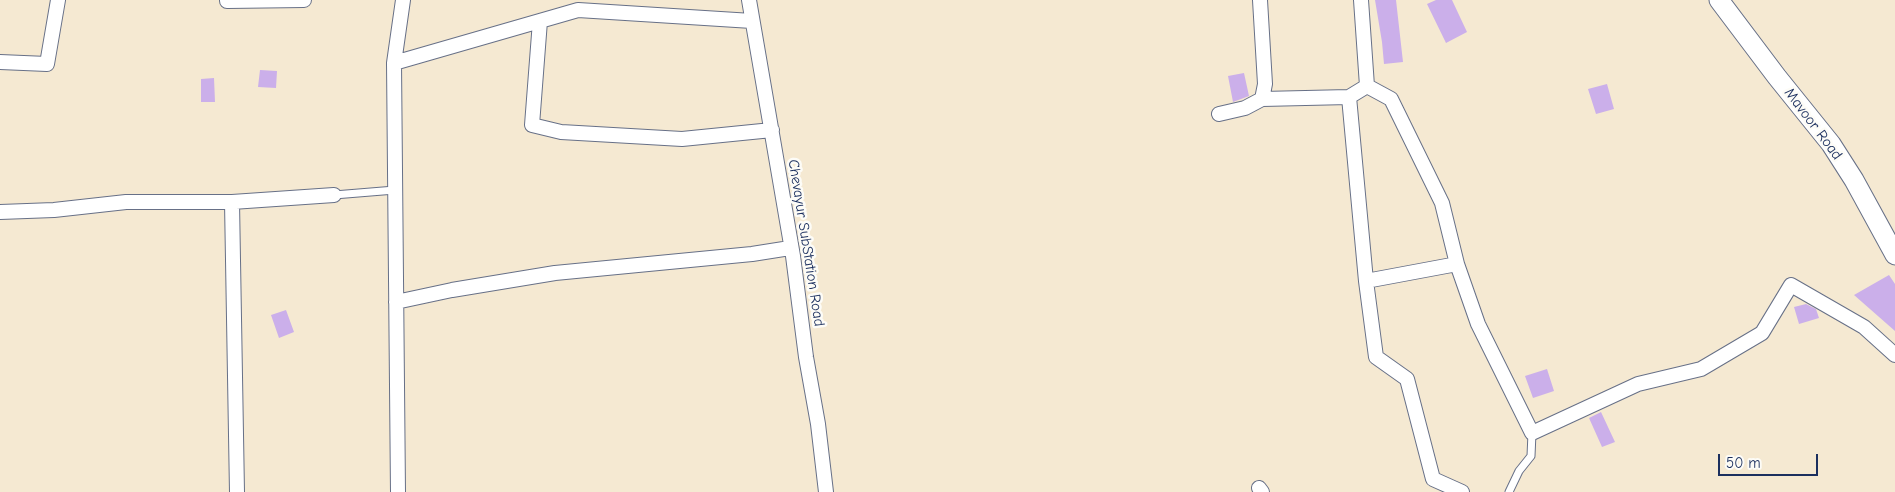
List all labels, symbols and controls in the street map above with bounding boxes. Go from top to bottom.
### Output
street label: Mavoor Road [1780,84,1846,164]
street label: Chevayur SubStation Road [784,158,828,328]
scale bar [1720,444,1820,476]
text: 50 m [1726,454,1761,472]

